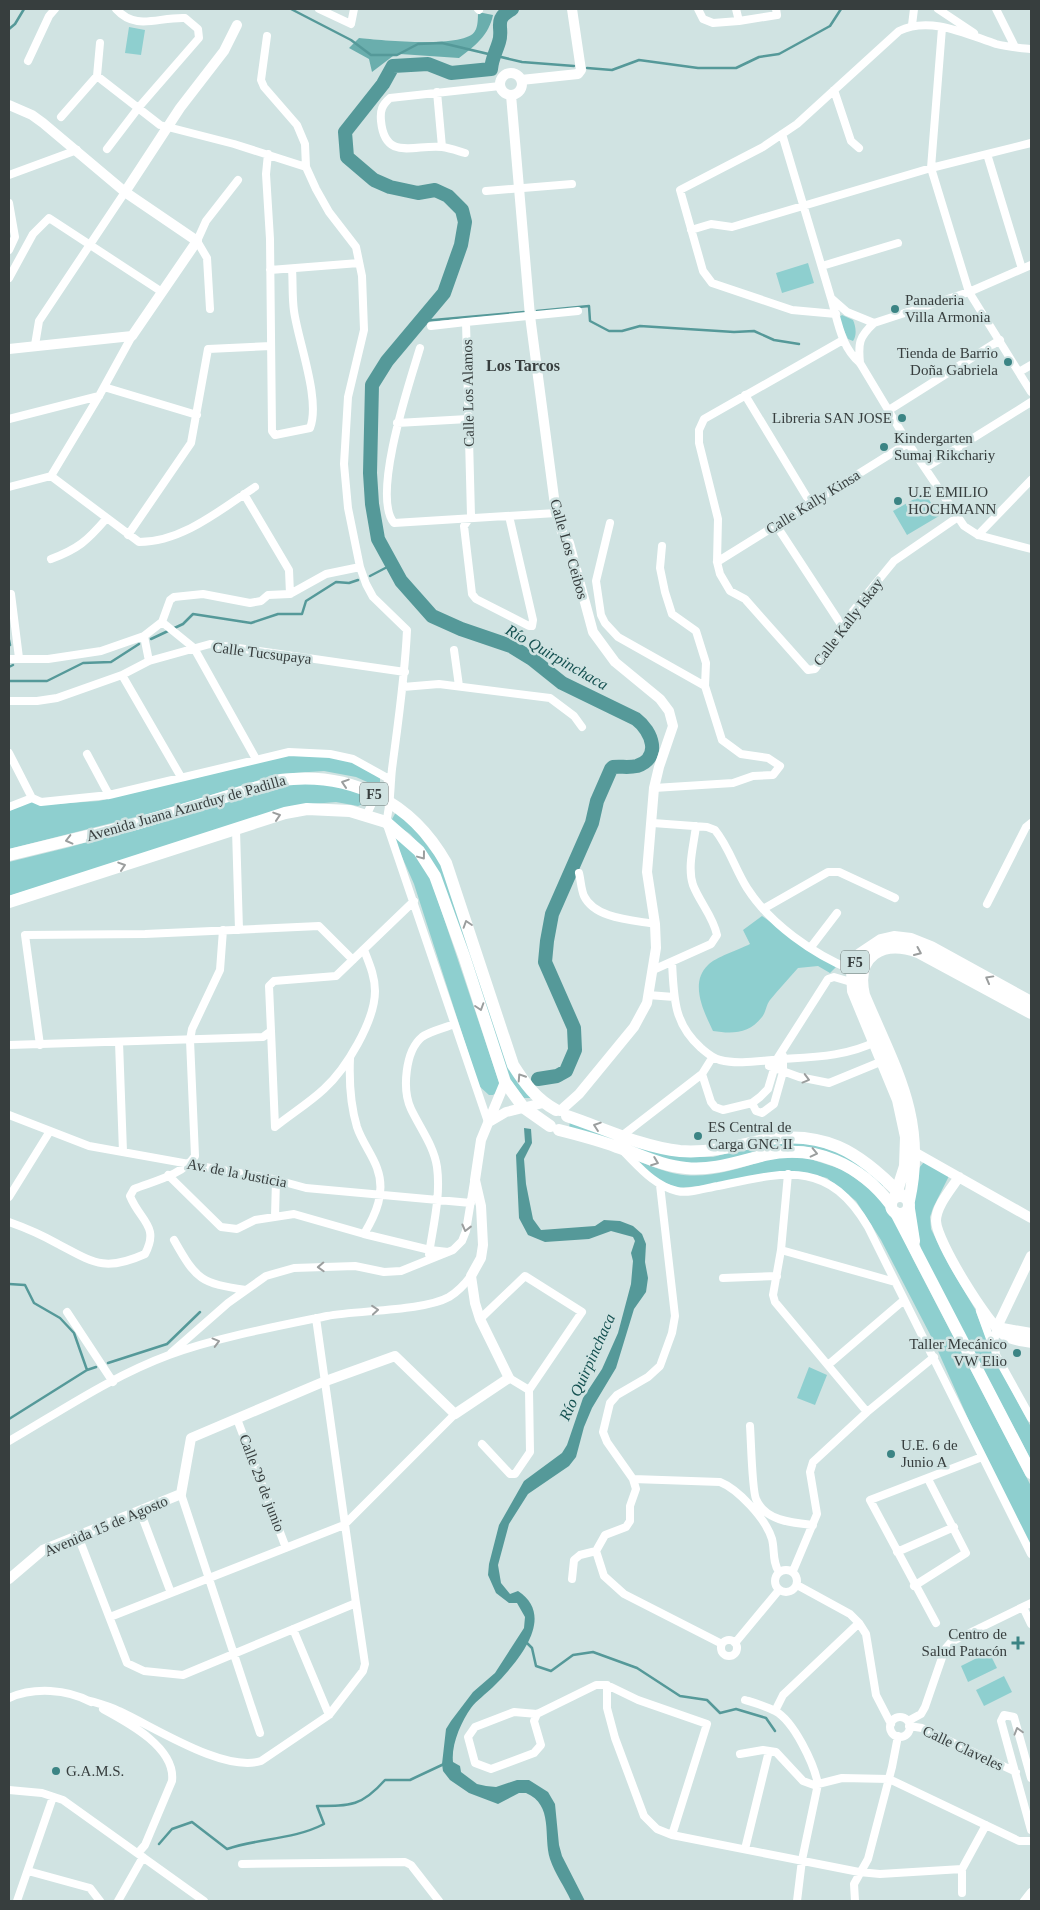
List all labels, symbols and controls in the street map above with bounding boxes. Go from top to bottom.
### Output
place label: Panaderia Villa Armonia [905,292,991,325]
marker: Panaderia Villa Armonia [889,303,901,315]
street label: Calle Los Alamos [459,339,477,447]
place label: Tienda de Barrio Doña Gabriela [897,345,998,378]
marker: Tienda de Barrio Doña Gabriela [1002,356,1014,368]
district label: Los Tarcos [486,357,560,374]
place label: Libreria SAN JOSE [772,410,892,426]
marker: Libreria SAN JOSE [896,412,908,424]
place label: Kindergarten Sumaj Rikchariy [894,430,996,463]
marker: Kindergarten Sumaj Rikchariy [878,441,890,453]
street label: Calle Kally Kinsa [763,467,863,537]
place label: U.E EMILIO HOCHMANN [908,484,997,517]
marker: U.E EMILIO HOCHMANN [892,495,904,507]
street label: Calle Los Ceibos [547,497,591,601]
street label: Calle Kally Iskay [810,575,886,669]
water label: Río Quirpinchaca [502,620,611,694]
street label: Calle Tucsupaya [212,639,313,667]
street label: Avenida Juana Azurduy de Padilla [85,772,288,844]
one-way arrow [341,778,350,788]
road number: F5 [360,782,388,806]
one-way arrow [272,812,280,822]
one-way arrow [65,834,74,845]
one-way arrow [417,850,425,859]
one-way arrow [117,862,126,872]
one-way arrow [463,920,473,929]
one-way arrow [912,946,921,956]
road number: F5 [841,950,869,974]
one-way arrow [985,975,994,985]
one-way arrow [475,1003,485,1011]
one-way arrow [518,1073,527,1083]
one-way arrow [802,1073,810,1084]
place label: ES Central de Carga GNC II [708,1119,793,1152]
one-way arrow [594,1122,602,1132]
marker: ES Central de Carga GNC II [692,1130,704,1142]
one-way arrow [810,1147,819,1158]
street label: Av. de la Justicia [186,1155,289,1191]
one-way arrow [650,1155,659,1166]
one-way arrow [461,1224,472,1233]
one-way arrow [317,1262,325,1273]
one-way arrow [371,1304,379,1315]
water label: Río Quirpinchaca [555,1311,619,1424]
place label: Taller Mecánico VW Elio [909,1336,1007,1369]
one-way arrow [211,1338,219,1348]
marker: Taller Mecánico VW Elio [1011,1347,1023,1359]
street label: Calle 29 de junio [236,1432,288,1534]
place label: U.E. 6 de Junio A [901,1437,958,1470]
marker: U.E. 6 de Junio A [885,1448,897,1460]
street label: Avenida 15 de Agosto [42,1493,170,1559]
place label: Centro de Salud Patacón [922,1626,1007,1659]
marker: Centro de Salud Patacón [1011,1636,1025,1650]
street label: Calle Claveles [920,1722,1006,1774]
one-way arrow [1014,1727,1024,1735]
place label: G.A.M.S. [66,1763,124,1779]
marker: G.A.M.S. [50,1765,62,1777]

